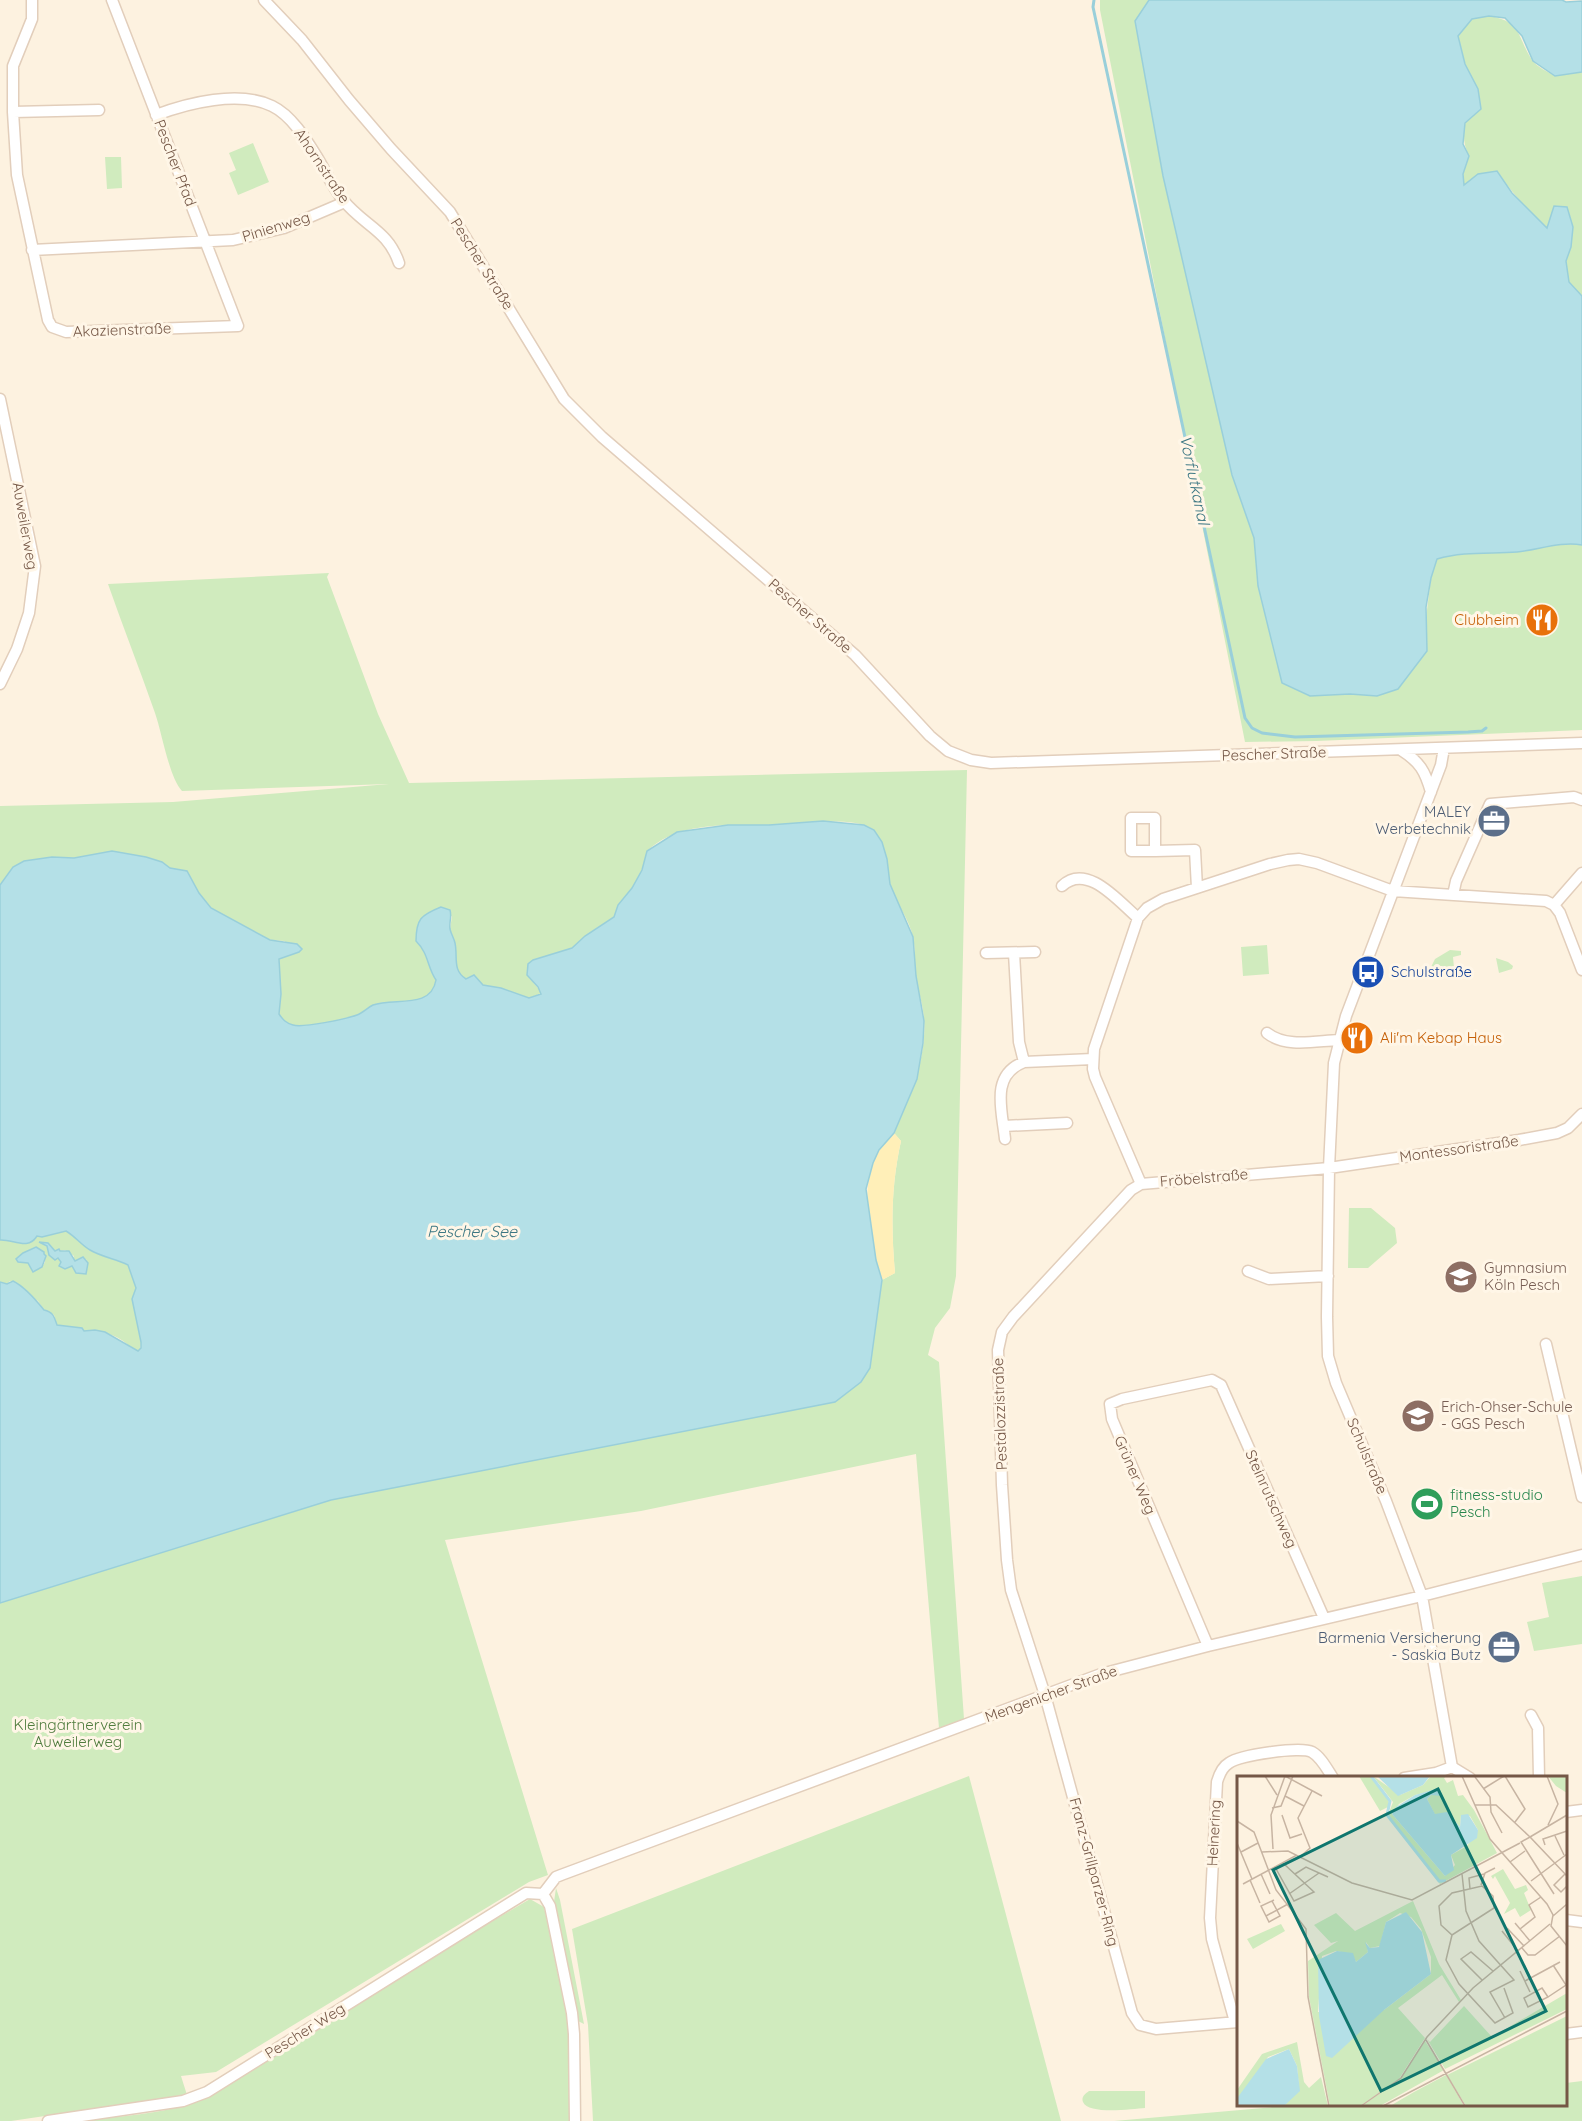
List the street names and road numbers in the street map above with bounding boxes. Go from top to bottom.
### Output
street label: Pescher Pfad [150,117,201,209]
street label: Ahornstraße [290,125,354,207]
street label: Pinienweg [240,207,312,246]
street label: Pescher Straße [447,214,518,313]
street label: Akazienstraße [72,318,172,341]
street label: Auweilerweg [8,481,43,571]
street label: Pescher Straße [765,574,856,657]
street label: Pescher Straße [1221,742,1327,765]
street label: Montessoristraße [1398,1131,1520,1166]
street label: Fröbelstraße [1159,1164,1249,1191]
street label: Pestalozzistraße [988,1357,1011,1471]
street label: Schulstraße [1343,1415,1392,1497]
street label: Grüner Weg [1110,1433,1161,1517]
street label: Steinrutschweg [1241,1447,1302,1551]
street label: Mengenicher Straße [982,1661,1120,1726]
street label: Franz-Grillparzer-Ring [1065,1795,1124,1948]
street label: Heinering [1202,1799,1225,1867]
street label: Pescher Weg [261,1998,348,2063]

